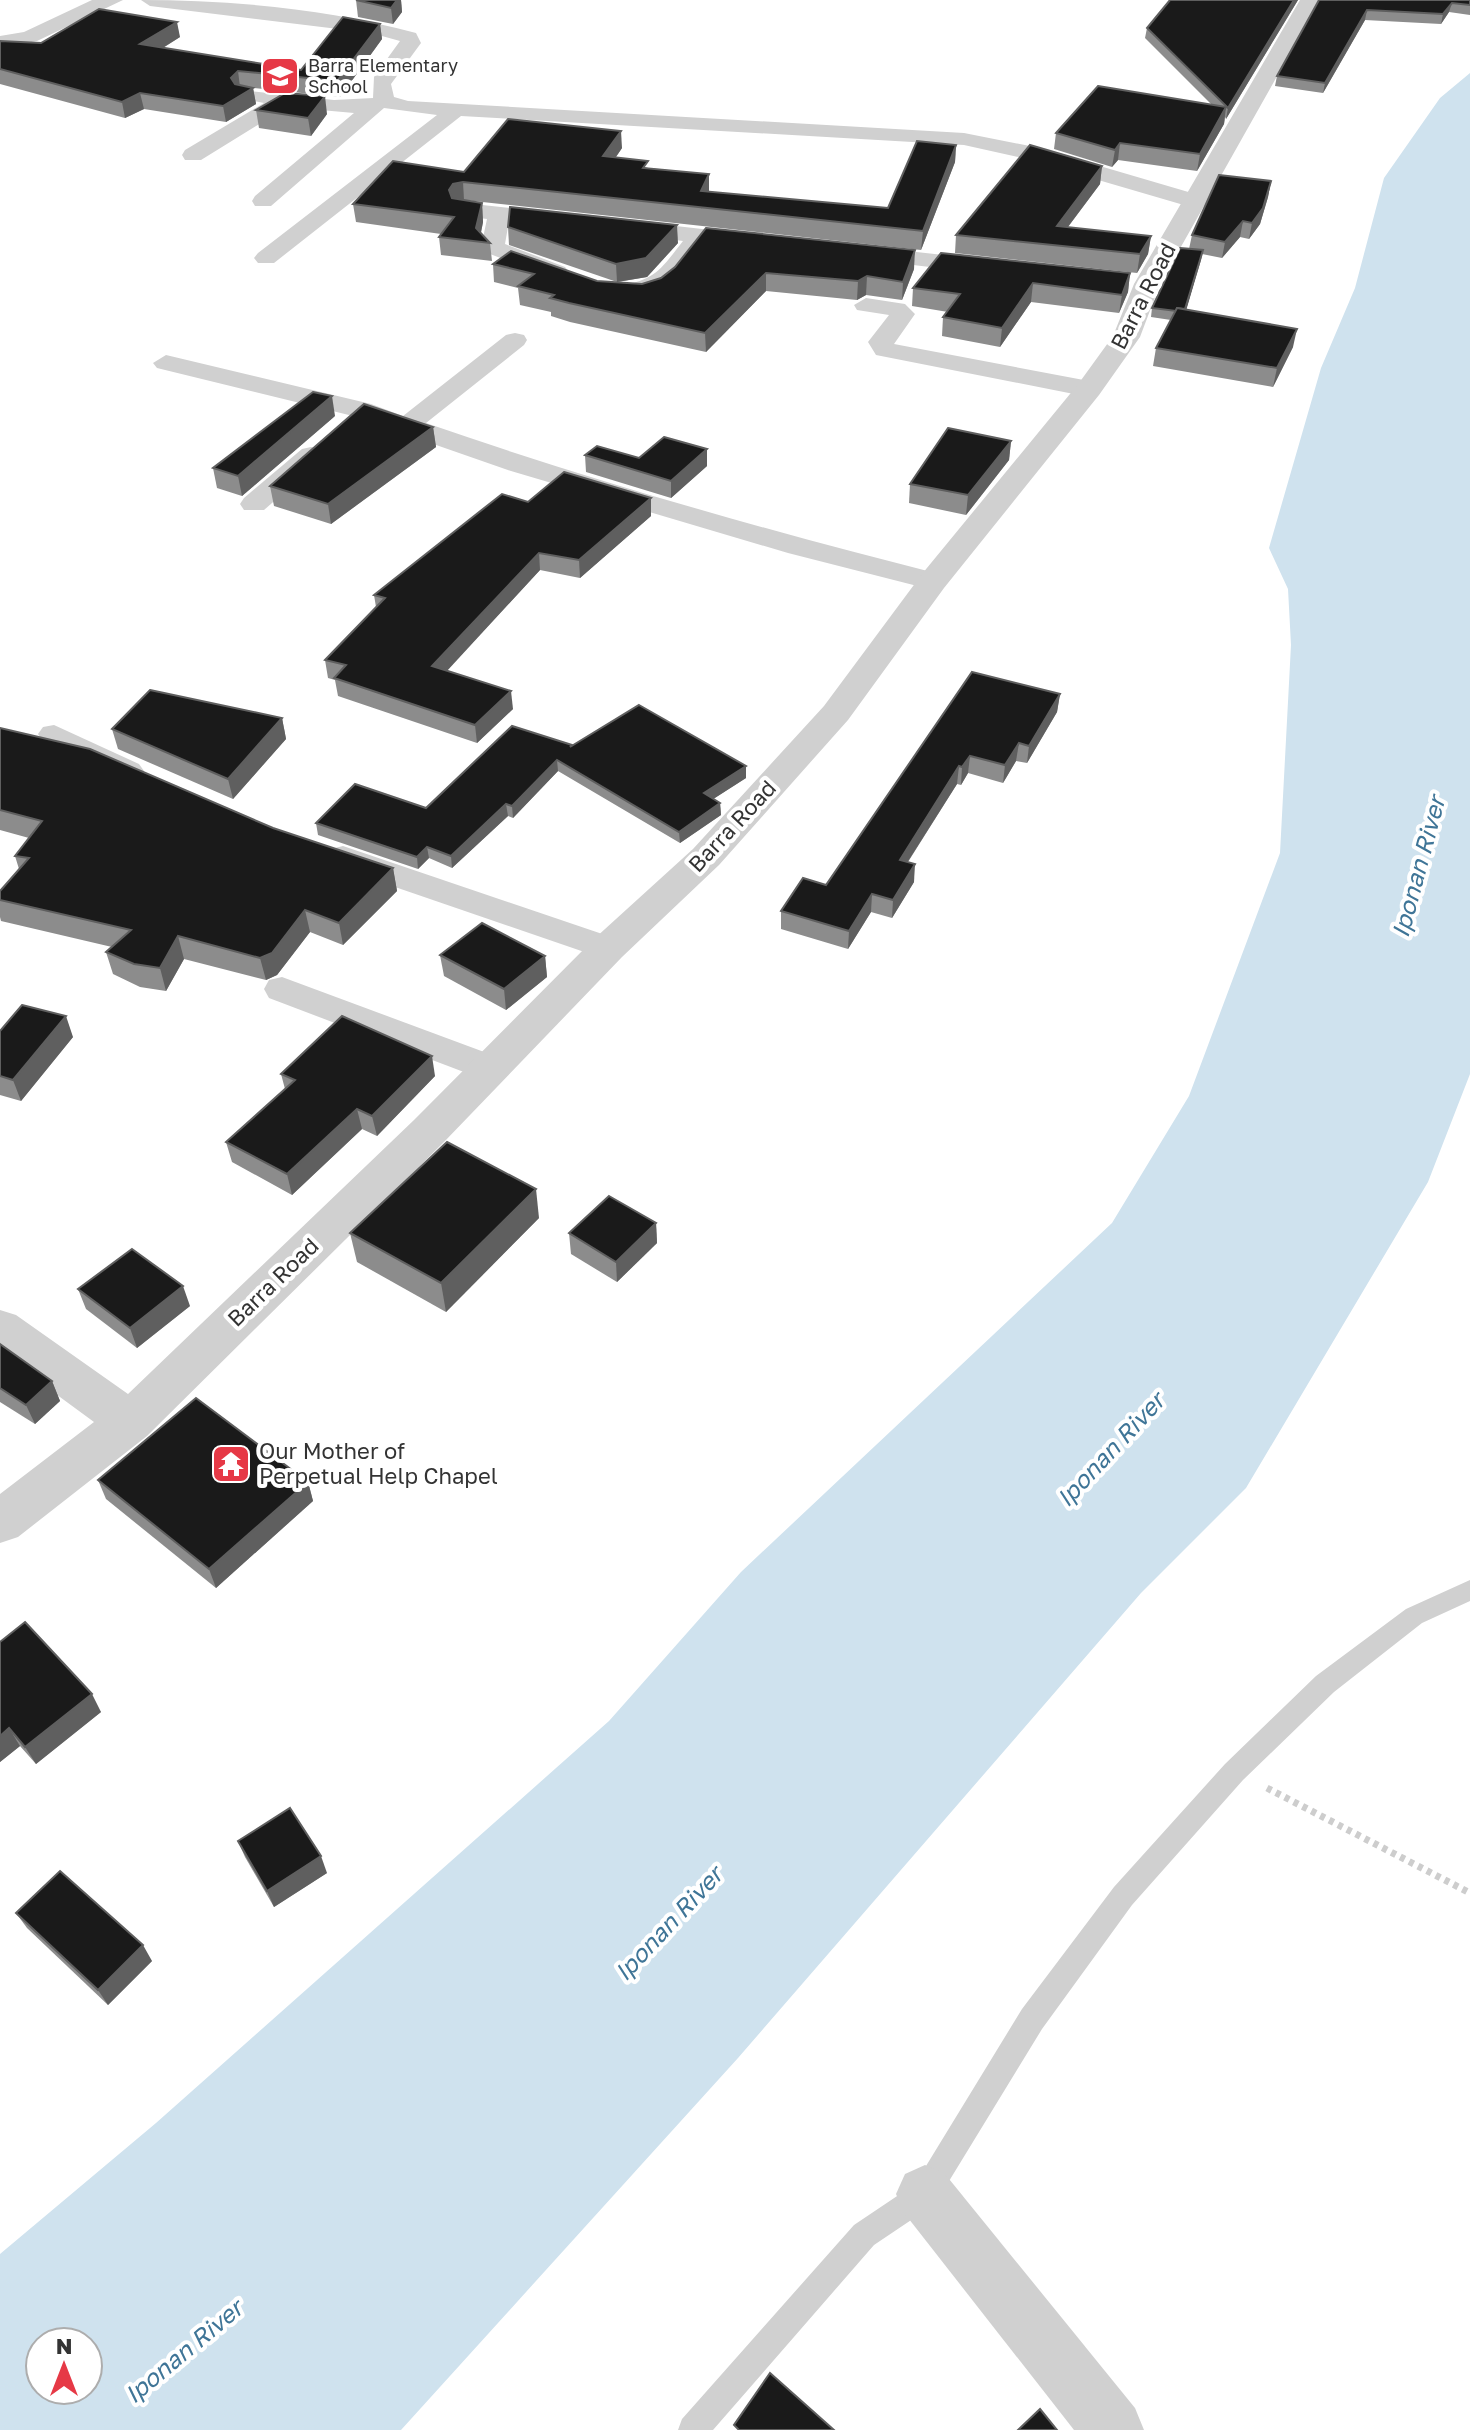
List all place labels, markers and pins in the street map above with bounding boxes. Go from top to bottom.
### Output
place label: Barra Elementary School [308,54,458,97]
school or university icon: Barra Elementary School [259,55,301,97]
place label: Our Mother of Perpetual Help Chapel [259,1437,498,1489]
temple icon: Our Mother of Perpetual Help Chapel [210,1443,252,1485]

